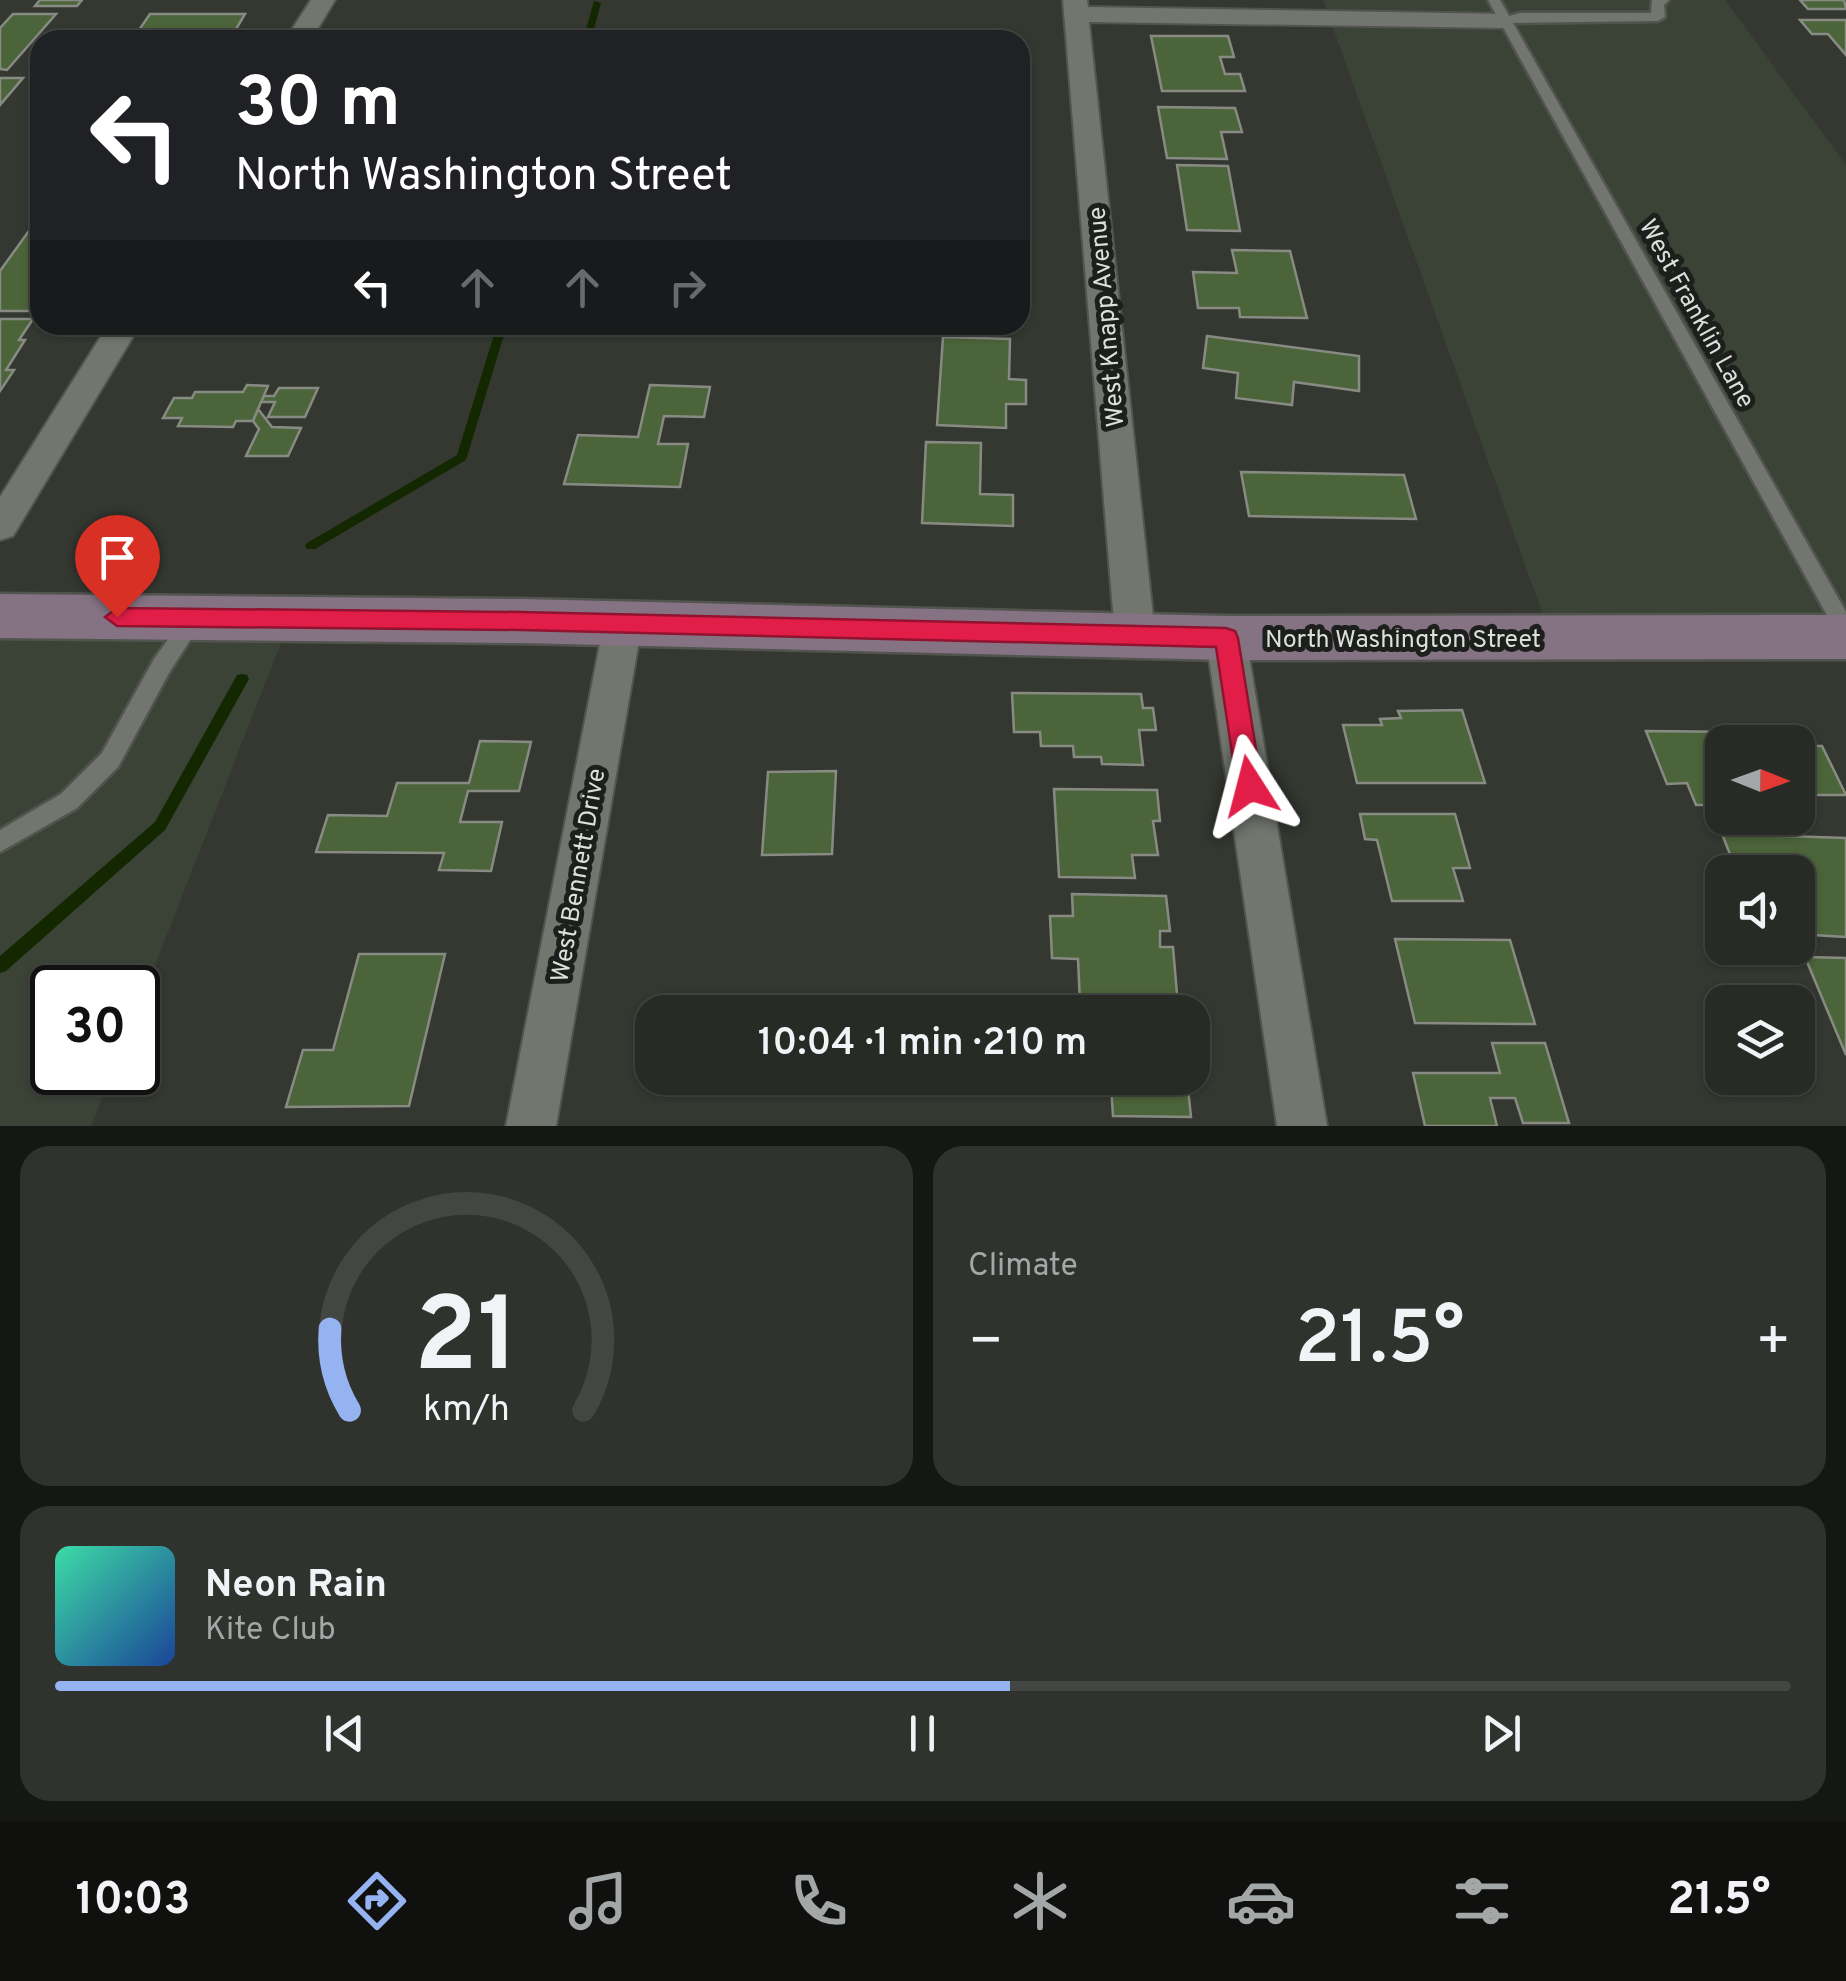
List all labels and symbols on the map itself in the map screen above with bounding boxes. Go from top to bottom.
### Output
street label: West Knapp Avenue [1082,205,1134,428]
street label: West Franklin Lane [1630,214,1761,414]
pin [75,515,160,618]
street label: North Washington Street [1265,625,1541,657]
north arrow [1705,725,1815,835]
position arrow [1198,734,1302,838]
street label: West Bennett Drive [545,766,615,985]
speed limit sign: 30 [30,965,160,1095]

